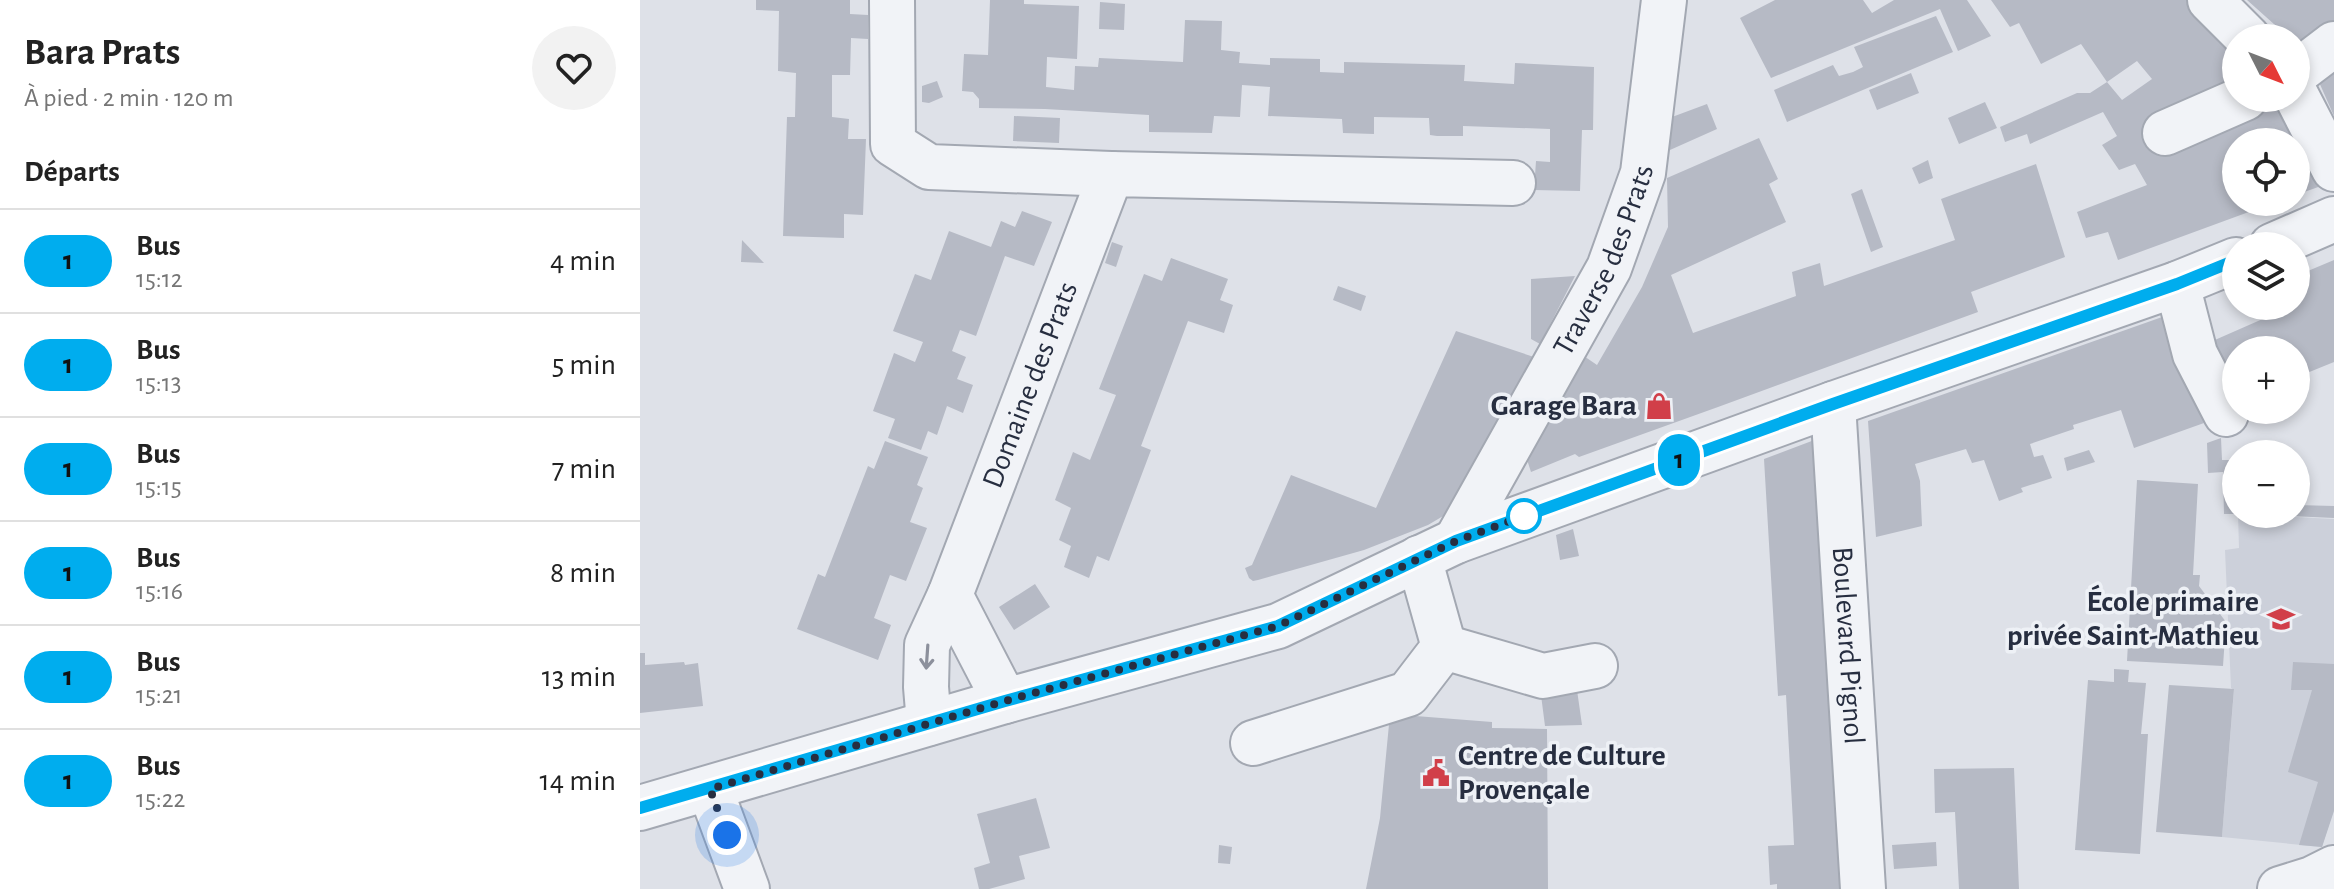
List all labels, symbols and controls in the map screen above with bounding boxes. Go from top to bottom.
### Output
north arrow [2222,24,2310,112]
map controls [2222,24,2310,528]
button: heart [532,26,616,110]
text: Bara Prats [24,34,180,72]
text: À pied · 2 min · 120 m [24,85,234,111]
button: locate [2222,128,2310,216]
text: Départs [24,157,120,187]
street label: Traverse des Prats [1548,164,1659,361]
text: Bus [136,231,181,261]
button: layers [2222,232,2310,320]
text: 4 min [550,246,616,276]
text: 1 [63,247,73,275]
text: 15:12 [136,266,183,292]
street label: Domaine des Prats [977,278,1083,492]
text: Bus [136,335,181,365]
button: + [2222,336,2310,424]
text: 5 min [552,350,616,380]
text: 1 [63,351,73,379]
text: 15:13 [136,370,181,396]
place label: Garage Bara [1491,391,1637,421]
shop icon: Garage Bara [1644,391,1674,421]
line badge: 1 [1653,434,1705,486]
text: Bus [136,439,181,469]
button: − [2222,440,2310,528]
text: 1 [1674,446,1684,474]
text: 7 min [552,454,616,484]
text: 1 [63,455,73,483]
text: 15:15 [136,474,182,500]
unlabelled marker [1507,499,1541,533]
text: Bus [136,543,181,573]
street label: Boulevard Pignol [1827,546,1869,745]
text: 8 min [550,558,616,588]
text: 1 [63,559,73,587]
text: 15:16 [136,578,183,604]
place label: École primaire privée Saint-Mathieu [2007,584,2259,651]
school or university icon: École primaire privée Saint-Mathieu [2266,604,2296,634]
one-way arrow [919,643,934,670]
text: Bus [136,647,181,677]
text: 13 min [542,662,616,692]
text: 1 [63,663,73,691]
text: 15:21 [136,682,183,708]
place label: Centre de Culture Provençale [1458,741,1666,805]
text: Bus [136,751,181,781]
public building icon: Centre de Culture Provençale [1421,758,1451,788]
text: 14 min [540,766,616,796]
text: 1 [63,767,73,795]
text: 15:22 [136,786,185,812]
your location [707,815,747,855]

